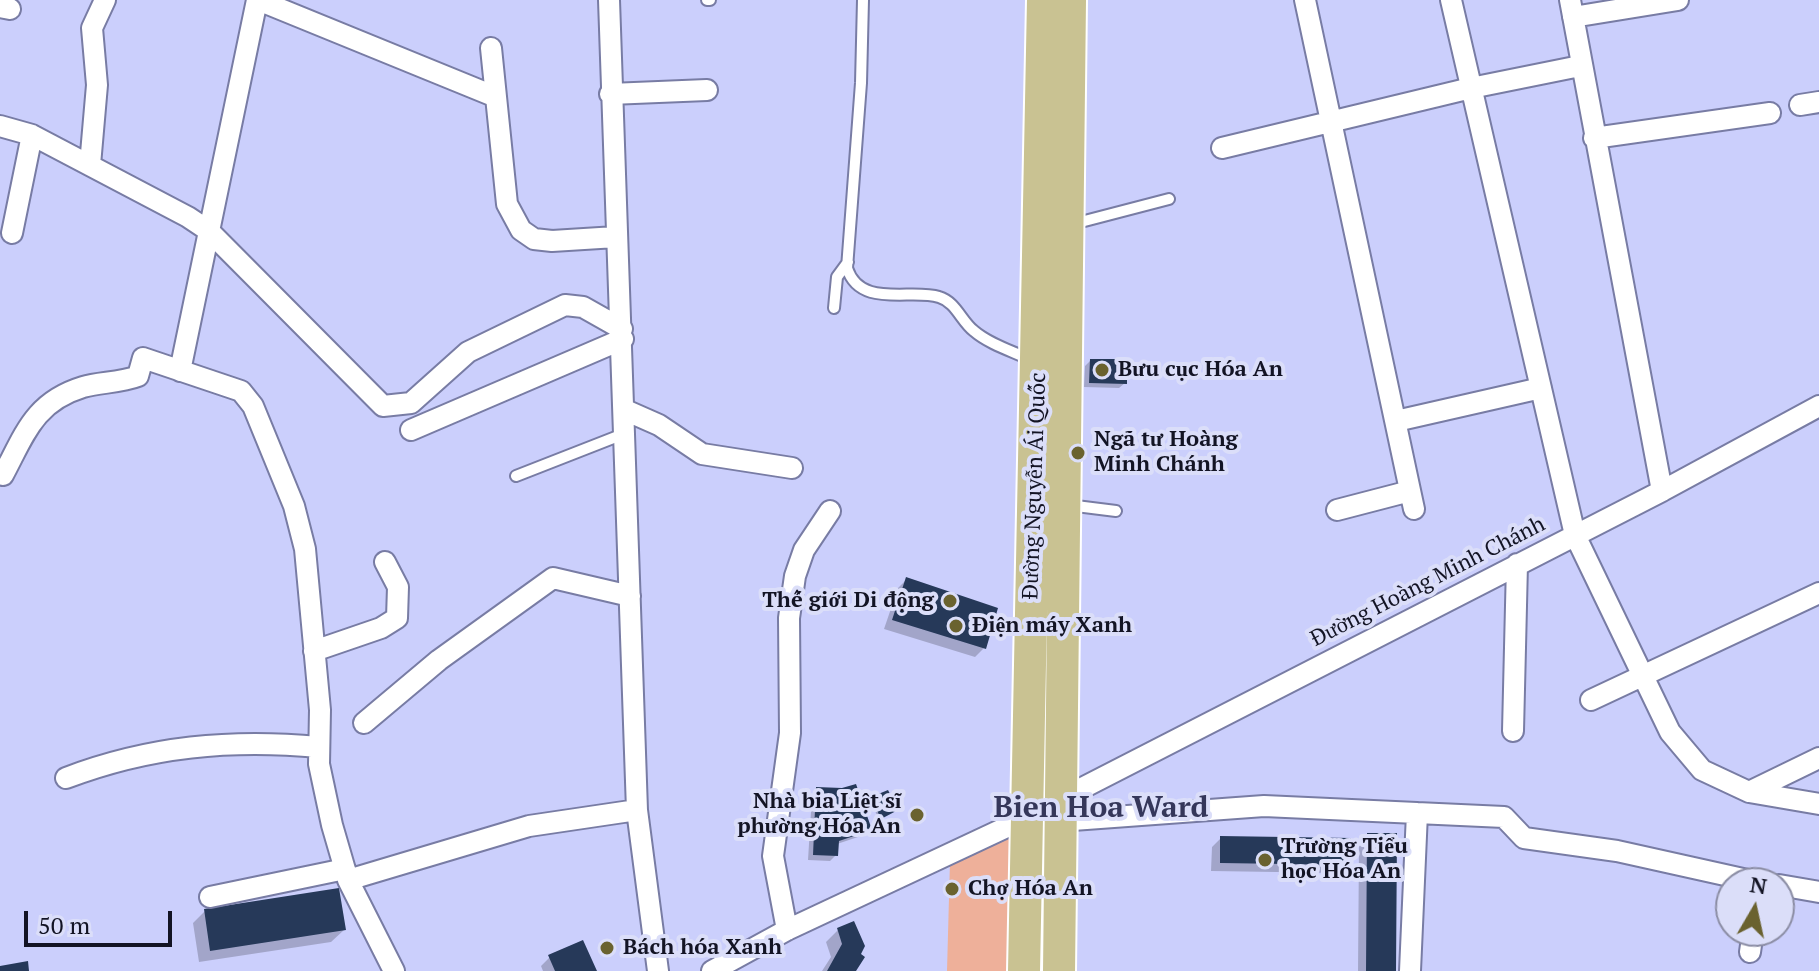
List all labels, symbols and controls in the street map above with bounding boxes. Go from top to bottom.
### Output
place label: Bưu cục Hóa An [1118,357,1283,383]
marker: Bưu cục Hóa An [1093,361,1111,379]
street label: Đường Nguyễn Ái Quốc [1018,372,1052,600]
place label: Ngã tư Hoàng Minh Chánh [1094,427,1238,478]
marker: Ngã tư Hoàng Minh Chánh [1069,444,1087,462]
street label: Đường Hoàng Minh Chánh [1306,511,1550,653]
place label: Thế giới Di động [762,588,934,614]
marker: Thế giới Di động [941,592,959,610]
place label: Điện máy Xanh [972,613,1132,639]
marker: Điện máy Xanh [947,617,965,635]
place label: Nhà bia Liệt sĩ phường Hóa An [737,789,901,840]
district label: Bien Hoa Ward [993,790,1209,826]
marker: Nhà bia Liệt sĩ phường Hóa An [908,806,926,824]
place label: Trường Tiểu học Hóa An [1281,834,1408,886]
marker: Trường Tiểu học Hóa An [1256,851,1274,869]
north arrow [1715,867,1795,947]
text: N [1748,869,1769,900]
place label: Chợ Hóa An [968,876,1093,902]
marker: Chợ Hóa An [943,880,961,898]
scale bar [28,895,176,945]
text: 50 m [38,909,90,941]
place label: Bách hóa Xanh [623,935,782,961]
marker: Bách hóa Xanh [598,939,616,957]

